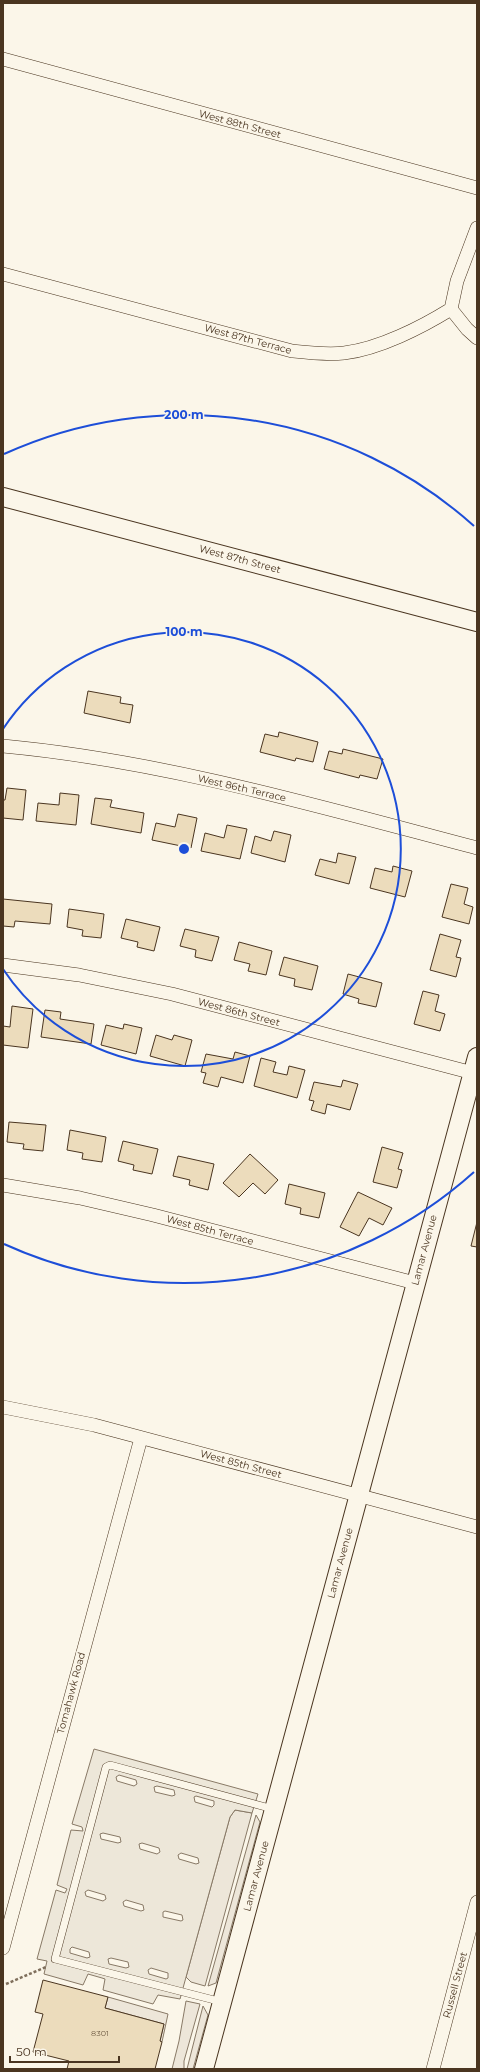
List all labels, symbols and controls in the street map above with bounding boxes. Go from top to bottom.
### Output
street label: West 88th Street [197,107,283,141]
street label: West 87th Terrace [203,321,293,357]
text: 200 m [164,407,204,422]
street label: West 87th Street [198,542,282,576]
text: 100 m [166,624,202,639]
street label: West 86th Terrace [197,772,287,804]
centre of rings [177,842,191,856]
street label: West 86th Street [197,995,281,1029]
street label: West 85th Terrace [165,1212,255,1248]
street label: Lamar Avenue [408,1213,440,1287]
street label: West 85th Street [199,1447,283,1481]
street label: Lamar Avenue [324,1526,356,1600]
street label: Tomahawk Road [54,1651,88,1735]
street label: Lamar Avenue [240,1839,272,1913]
street label: Russell Street [440,1950,470,2020]
house number: 8301 [91,2028,109,2038]
scale bar [10,2038,119,2064]
text: 50 m [16,2044,47,2059]

